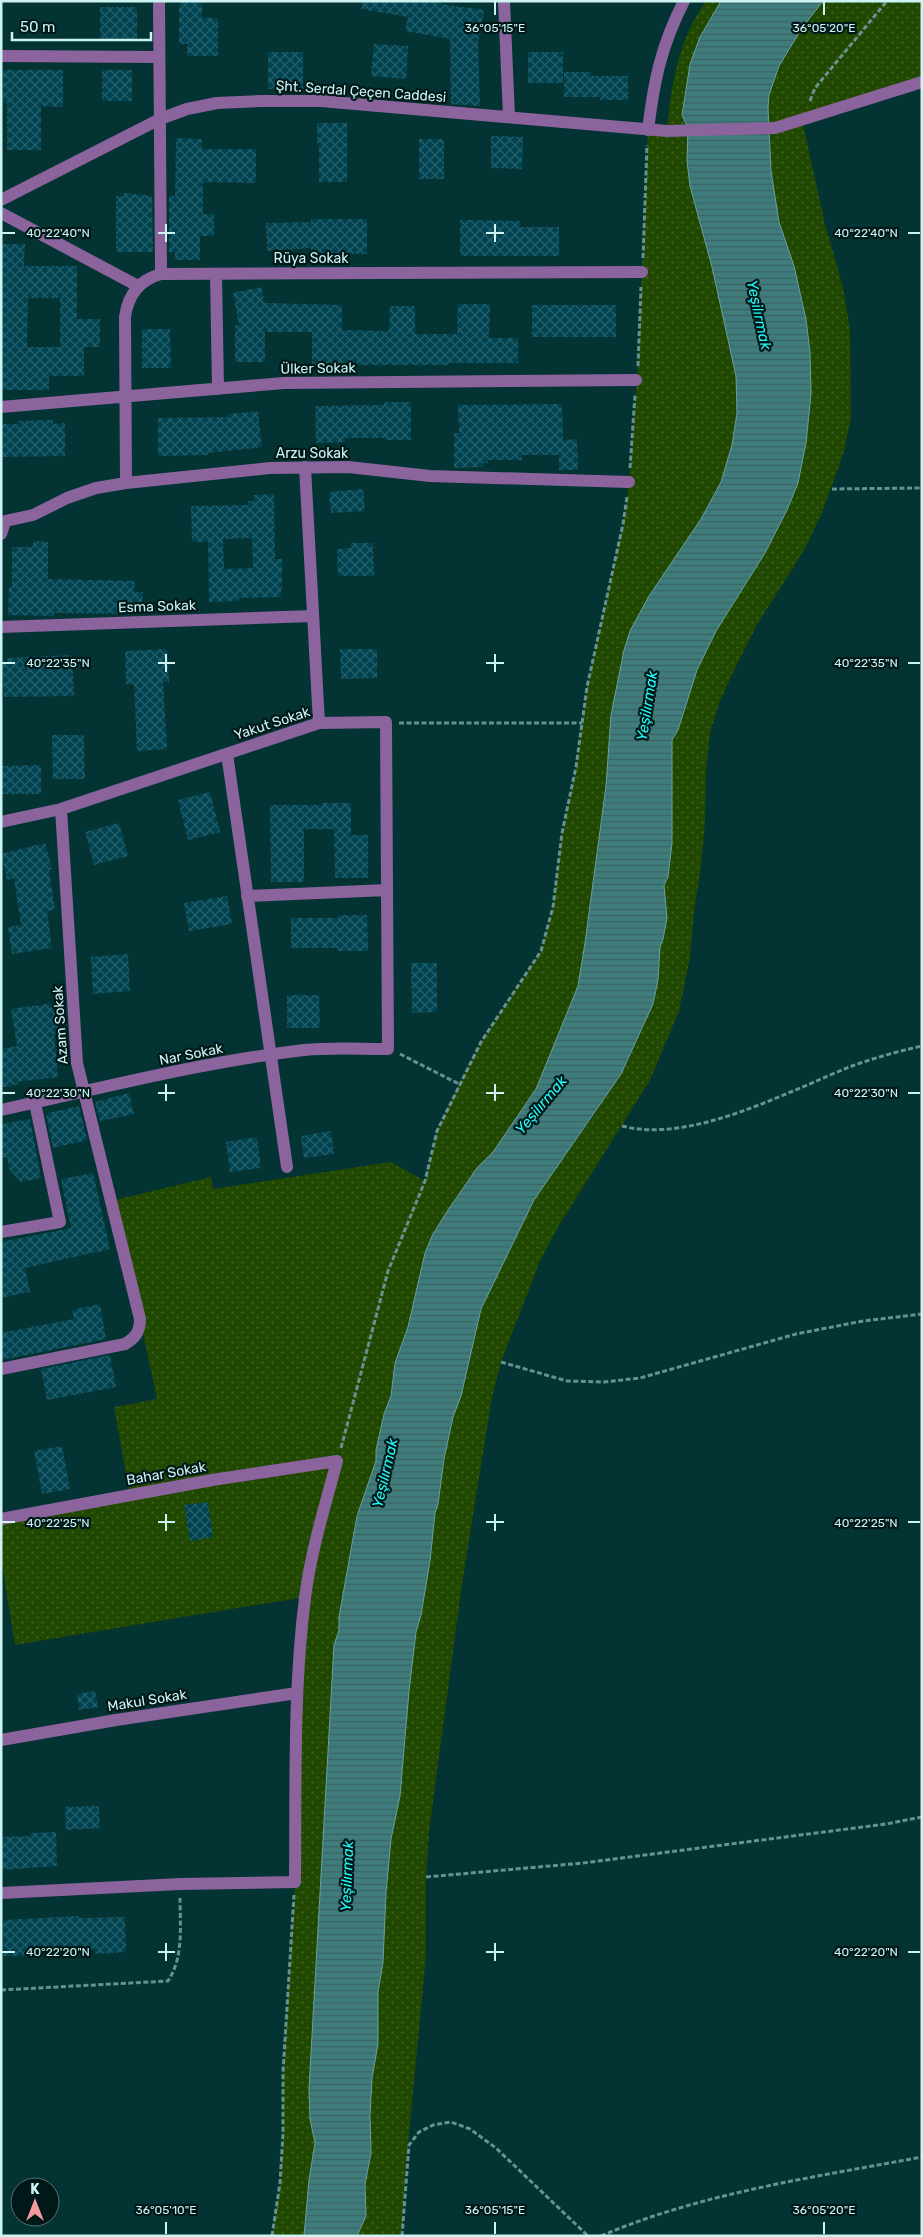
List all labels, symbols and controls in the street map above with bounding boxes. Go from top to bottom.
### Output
scale bar [12,10,151,42]
text: 50 m [20,18,55,36]
text: 36°05'15"E [465,21,525,35]
text: 36°05'20"E [793,21,855,35]
street label: Şht. Serdal Çeçen Caddesi [275,77,447,106]
text: 40°22'40"N [26,226,90,240]
text: 40°22'40"N [834,226,898,240]
street label: Rüya Sokak [274,250,349,267]
water label: Yeşilırmak [743,278,775,352]
street label: Ülker Sokak [280,359,356,378]
street label: Arzu Sokak [276,445,349,462]
street label: Esma Sokak [118,597,197,616]
text: 40°22'35"N [26,656,90,670]
text: 40°22'35"N [834,656,898,670]
water label: Yeşilırmak [633,669,661,742]
street label: Yakut Sokak [232,703,313,744]
street label: Azam Sokak [49,984,72,1065]
street label: Nar Sokak [158,1040,225,1069]
water label: Yeşilırmak [511,1072,571,1138]
text: 40°22'30"N [26,1086,90,1100]
text: 40°22'30"N [834,1086,898,1100]
water label: Yeşilırmak [368,1436,402,1510]
street label: Bahar Sokak [125,1458,208,1489]
text: 40°22'25"N [26,1516,90,1530]
text: 40°22'25"N [834,1516,898,1530]
street label: Makul Sokak [106,1686,189,1715]
water label: Yeşilırmak [337,1840,357,1912]
text: 40°22'20"N [26,1945,90,1959]
text: 40°22'20"N [834,1945,898,1959]
north arrow [10,2177,60,2227]
text: K [30,2181,40,2198]
text: 36°05'10"E [136,2203,197,2217]
text: 36°05'15"E [465,2203,525,2217]
text: 36°05'20"E [793,2203,855,2217]

